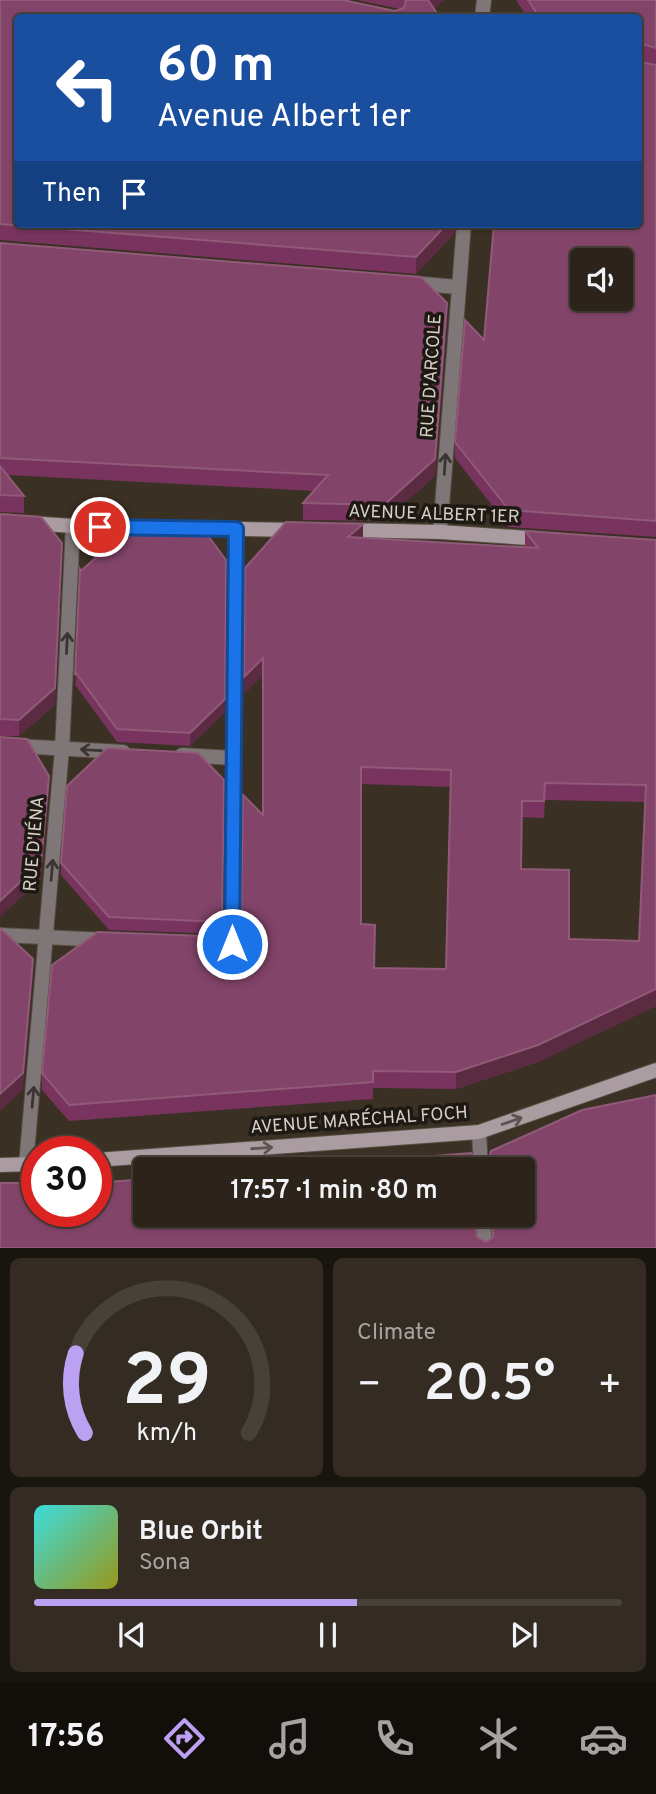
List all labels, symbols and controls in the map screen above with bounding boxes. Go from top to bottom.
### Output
text: 60 m [157,37,275,99]
icon: left [42,42,133,133]
text: Avenue Albert 1er [157,98,411,138]
icon: arrive [115,175,153,213]
text: Then [42,178,101,211]
map controls [570,248,633,311]
button: sound [570,248,633,311]
street label: RUE D'ARCOLE [416,313,448,439]
one-way arrow [439,453,452,475]
pin [70,497,130,557]
street label: AVENUE ALBERT 1ER [348,501,520,529]
icon: arrive [81,508,119,546]
one-way arrow [61,632,74,655]
one-way arrow [80,744,103,757]
street label: RUE D'IÉNA [17,795,51,893]
one-way arrow [46,859,59,882]
position arrow [195,907,269,981]
one-way arrow [26,1086,39,1108]
street label: AVENUE MARÉCHAL FOCH [249,1100,468,1140]
one-way arrow [500,1114,522,1126]
speed limit sign: 30 [21,1136,112,1227]
one-way arrow [250,1141,273,1154]
text: 17:57 · 1 min · 80 m [230,1175,438,1208]
text: Climate [357,1319,436,1348]
text: 29 [122,1340,211,1432]
text: 20.5° [424,1353,555,1419]
text: − [357,1362,382,1411]
text: + [597,1362,622,1411]
text: km/h [136,1418,197,1450]
text: Blue Orbit [139,1516,263,1549]
text: Sona [139,1549,190,1578]
icon: previous [113,1616,151,1654]
icon: pause [309,1616,347,1654]
icon: next [505,1616,543,1654]
icon: directions [160,1714,209,1763]
icon: music [265,1714,314,1763]
icon: phone [370,1714,419,1763]
icon: climate [474,1714,523,1763]
icon: car [579,1714,628,1763]
text: 17:56 [28,1718,105,1758]

